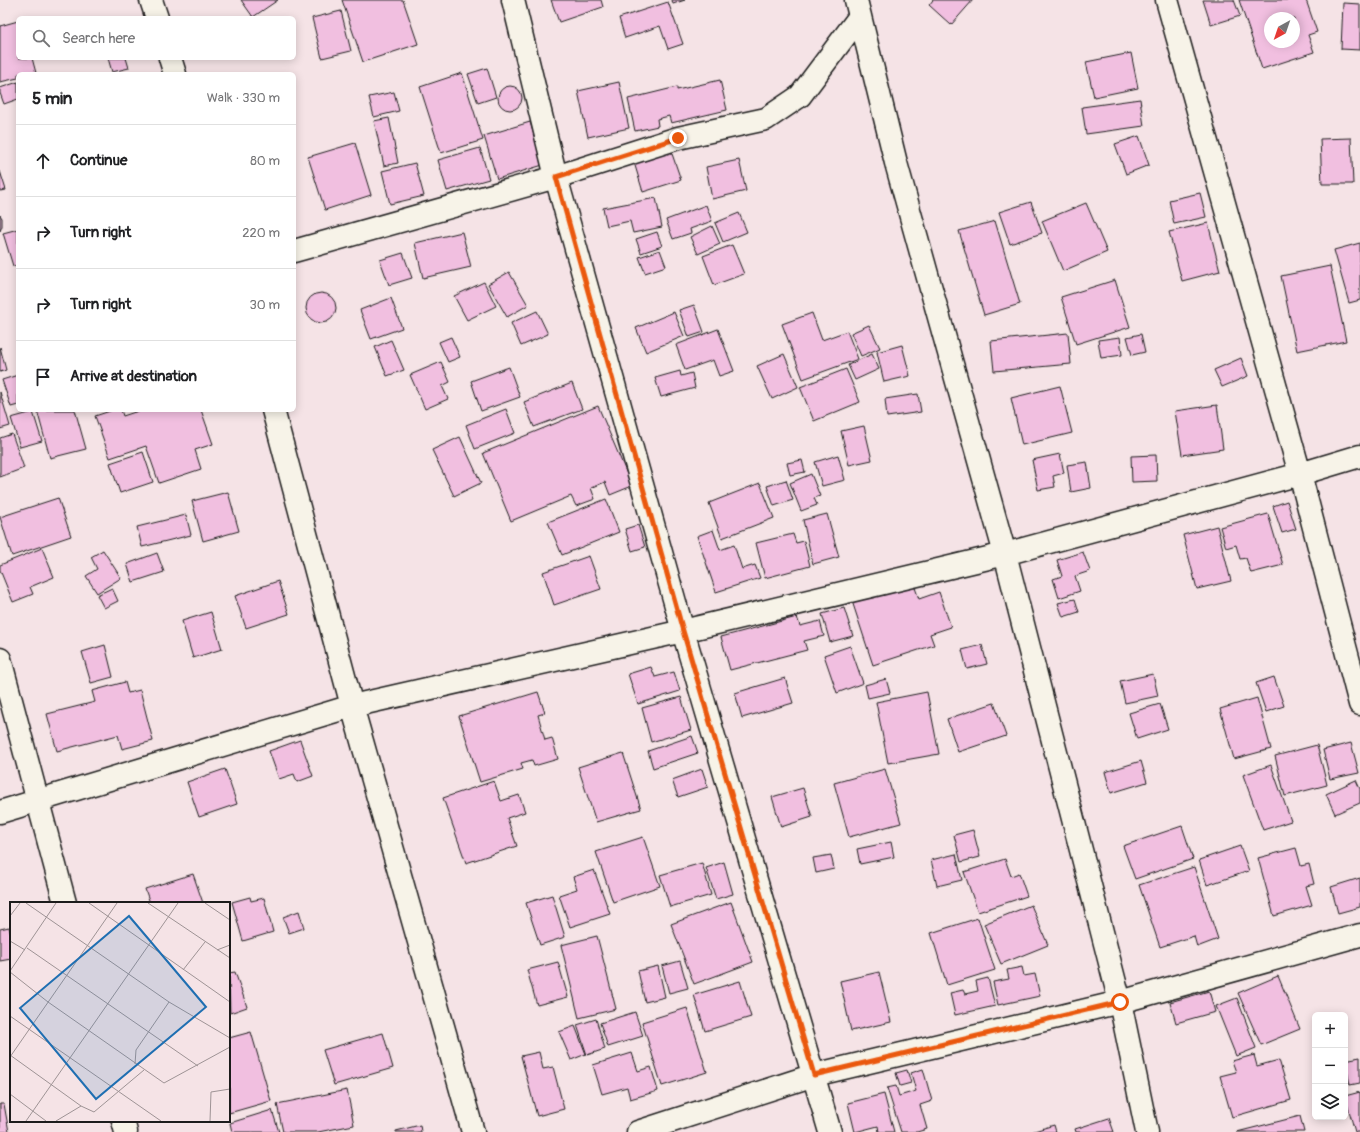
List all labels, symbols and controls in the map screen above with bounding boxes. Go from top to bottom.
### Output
north arrow [1264,12,1300,48]
search box [16,16,296,60]
icon: search [30,27,52,49]
text: Search here [62,29,135,48]
text: 5 min [32,88,72,109]
text: Walk · 330 m [207,90,280,106]
route end [669,129,687,147]
icon: ahead [32,150,54,172]
text: Continue [70,151,128,170]
text: 80 m [250,153,280,169]
icon: right [32,222,54,244]
text: Turn right [70,223,131,242]
text: 220 m [242,225,280,241]
icon: right [32,294,54,316]
text: Turn right [70,295,131,314]
text: 30 m [250,297,280,313]
icon: arrive [32,366,54,388]
text: Arrive at destination [70,367,197,386]
inset map [10,902,230,1122]
route start [1111,993,1129,1011]
map controls [1312,1012,1348,1120]
button: + [1312,1012,1348,1048]
button: − [1312,1048,1348,1084]
button: layers [1312,1084,1348,1120]

